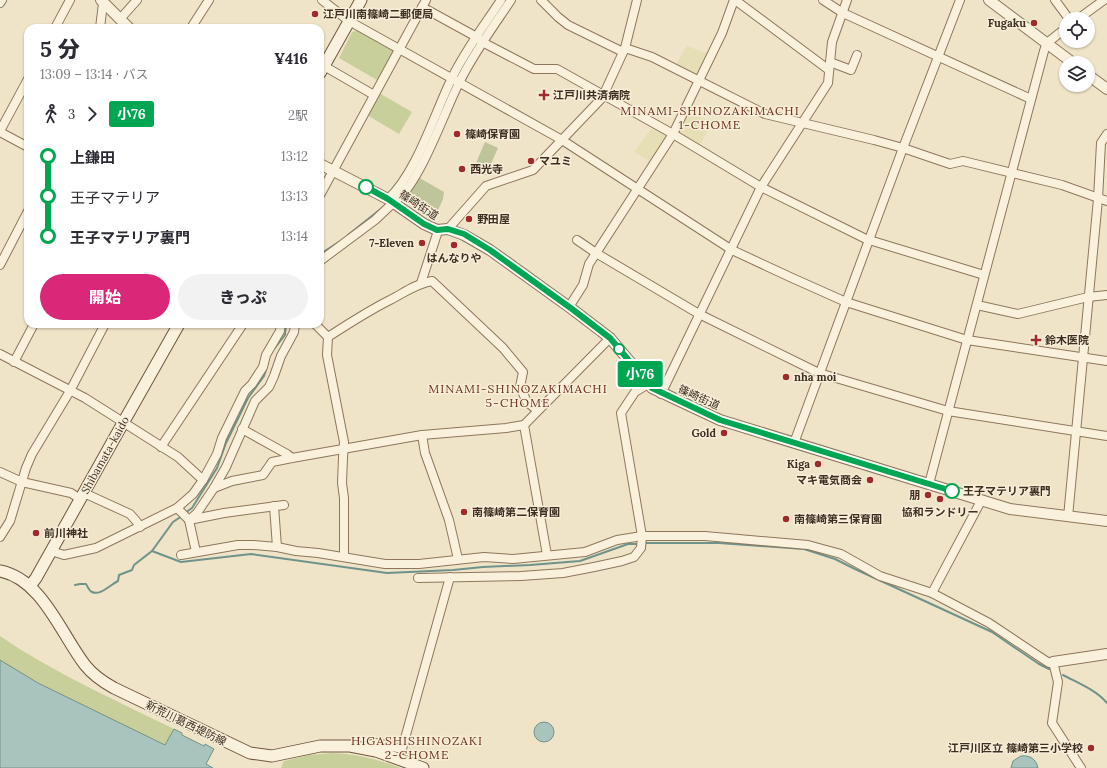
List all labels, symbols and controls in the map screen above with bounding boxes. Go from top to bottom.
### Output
place label: 江戸川南篠崎二郵便局 [323,7,433,21]
marker: 江戸川南篠崎二郵便局 [310,9,320,19]
map controls [1059,12,1095,92]
button: locate [1059,12,1095,48]
place label: Fugaku [988,16,1026,30]
marker: Fugaku [1029,18,1039,28]
text: 5 分 [40,35,80,63]
text: ¥416 [274,49,308,68]
button: layers [1059,56,1095,92]
text: 13:09 – 13:14 · バス [40,66,148,83]
place label: 江戸川共済病院 [553,88,630,102]
marker: 江戸川共済病院 [538,89,550,101]
icon: walk [40,103,62,125]
icon: forward [81,103,103,125]
district label: MINAMI-SHINOZAKIMACHI 1-CHOME [620,103,800,132]
text: 小76 [117,105,146,123]
text: 3 [68,106,75,123]
text: 2駅 [288,107,308,124]
place label: 篠崎保育園 [465,127,520,141]
marker: 篠崎保育園 [452,129,462,139]
text: 上鎌田 [70,148,115,167]
text: 13:12 [281,148,308,165]
place label: マユミ [539,154,572,168]
marker: マユミ [526,156,536,166]
place label: 西光寺 [470,162,503,176]
marker: 西光寺 [457,164,467,174]
unlabelled marker [358,179,374,195]
street label: 篠崎街道 [397,187,441,223]
text: 王子マテリア [70,188,160,207]
text: 13:13 [281,188,308,205]
place label: 野田屋 [477,212,510,226]
marker: 野田屋 [464,214,474,224]
text: 王子マテリア裏門 [70,228,190,247]
text: 13:14 [281,228,308,245]
place label: 7-Eleven [369,236,414,250]
marker: 7-Eleven [417,238,427,248]
marker: はんなりや [449,240,459,250]
place label: はんなりや [427,251,482,265]
button: 開始 [40,274,170,320]
button: きっぷ [178,274,308,320]
place label: 鈴木医院 [1045,333,1089,347]
marker: 鈴木医院 [1030,334,1042,346]
unlabelled marker [613,343,625,355]
line badge: 小76 [617,361,663,387]
text: 小76 [626,365,654,383]
place label: nha moi [794,370,837,384]
marker: nha moi [781,372,791,382]
district label: MINAMI-SHINOZAKIMACHI 5-CHOME [428,381,608,410]
street label: 篠崎街道 [676,382,722,412]
street label: Shibamata-kaido [78,414,132,496]
place label: Gold [692,426,716,440]
marker: Gold [719,428,729,438]
place label: Kiga [787,457,810,471]
marker: Kiga [813,459,823,469]
place label: マキ電気商会 [796,473,862,487]
marker: マキ電気商会 [865,475,875,485]
marker: 王子マテリア裏門 [944,483,960,499]
place label: 王子マテリア裏門 [963,484,1051,498]
place label: 朋 [909,488,920,502]
marker: 朋 [923,490,933,500]
marker: 協和ランドリー [935,494,945,504]
place label: 南篠崎第二保育園 [472,505,560,519]
place label: 協和ランドリー [902,505,979,519]
marker: 南篠崎第二保育園 [459,507,469,517]
place label: 南篠崎第三保育園 [794,512,882,526]
marker: 南篠崎第三保育園 [781,514,791,524]
place label: 前川神社 [44,526,88,540]
marker: 前川神社 [31,528,41,538]
street label: 新荒川葛西堤防線 [143,697,229,749]
district label: HIGASHISHINOZAKI 2-CHOME [351,733,483,762]
place label: 江戸川区立 篠崎第三小学校 [948,741,1083,755]
marker: 江戸川区立 篠崎第三小学校 [1086,743,1096,753]

